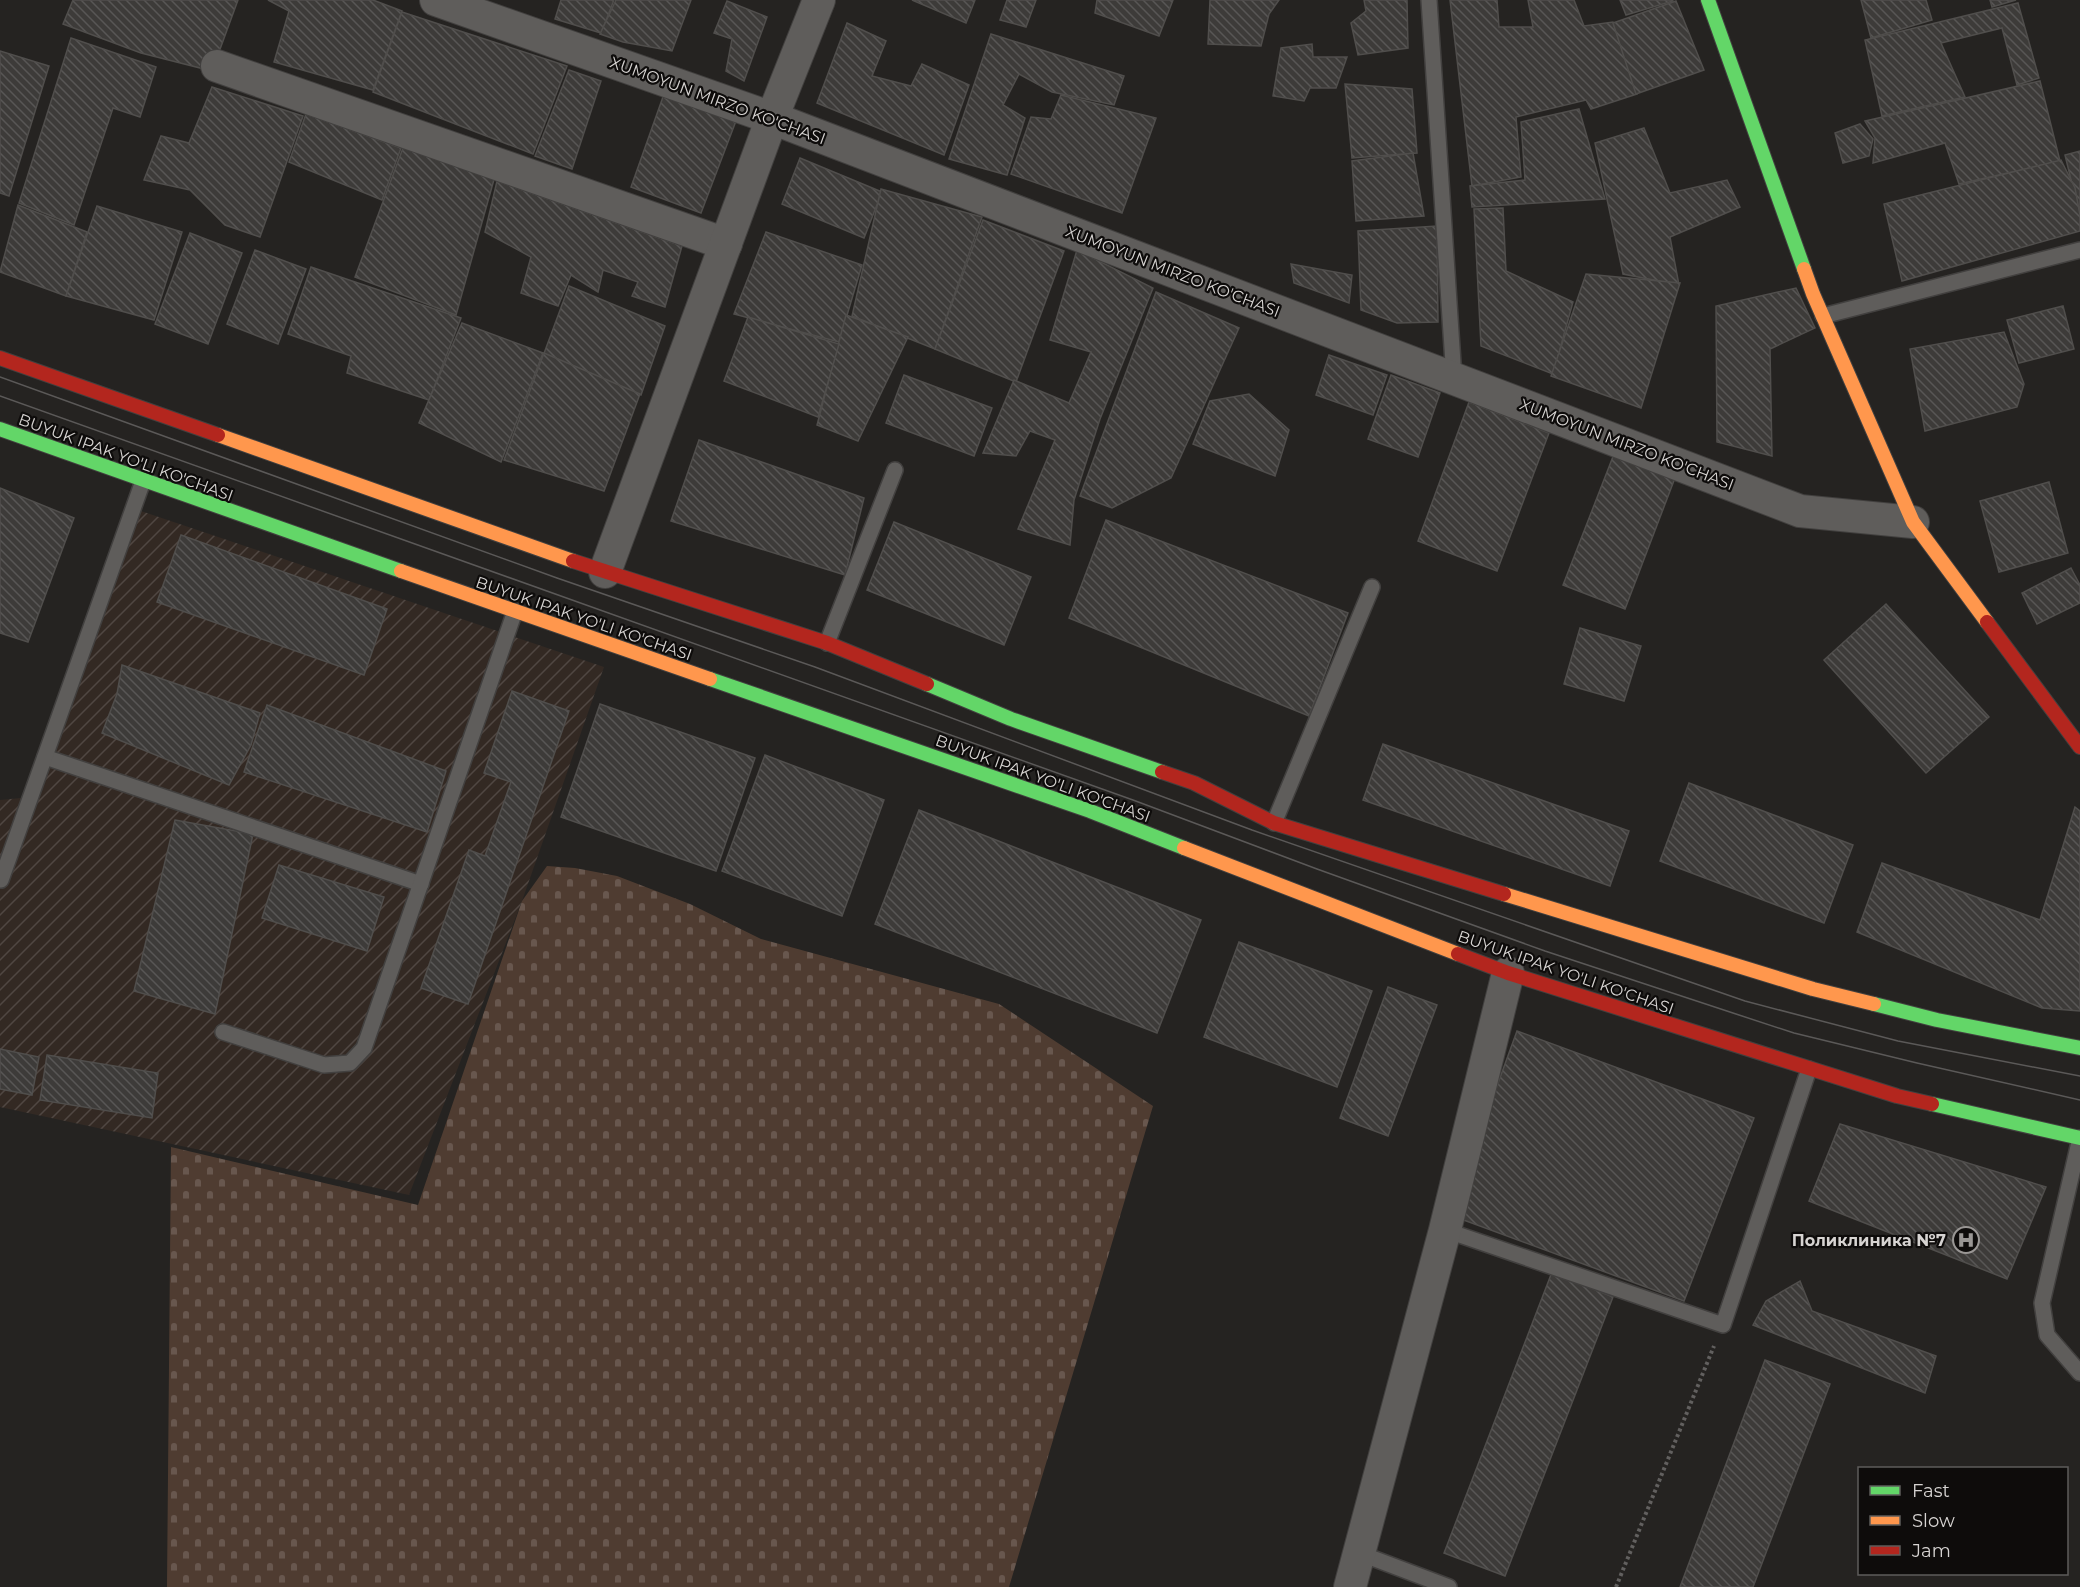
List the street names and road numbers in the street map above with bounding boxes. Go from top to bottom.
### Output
street label: XUMOYUN MIRZO KO'CHASI [607,53,828,148]
street label: XUMOYUN MIRZO KO'CHASI [1063,222,1283,321]
street label: XUMOYUN MIRZO KO'CHASI [1517,395,1737,494]
street label: BUYUK IPAK YO'LI KO'CHASI [16,410,236,505]
street label: BUYUK IPAK YO'LI KO'CHASI [473,572,694,664]
street label: BUYUK IPAK YO'LI KO'CHASI [933,731,1153,826]
street label: BUYUK IPAK YO'LI KO'CHASI [1455,926,1676,1018]

